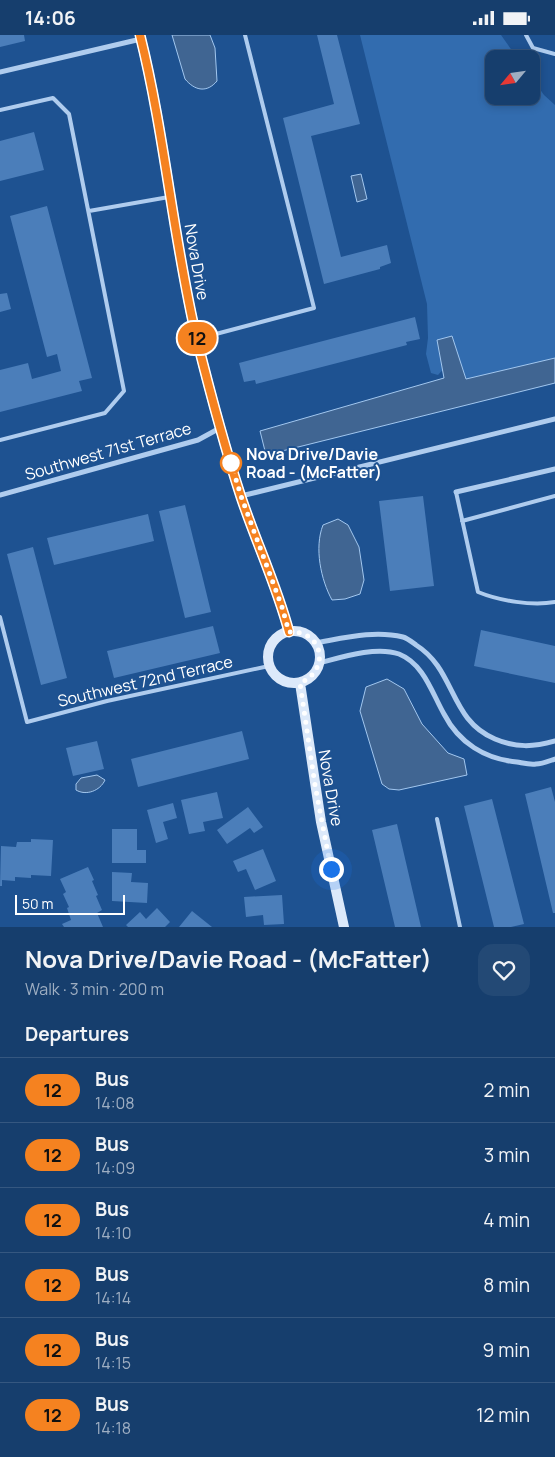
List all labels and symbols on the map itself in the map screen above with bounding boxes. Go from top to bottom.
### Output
north arrow [485,50,540,105]
street label: Nova Drive [179,222,215,302]
line badge: 12 [174,322,220,354]
street label: Southwest 71st Terrace [22,417,194,485]
place label: Nova Drive/Davie Road - (McFatter) [246,443,382,483]
marker: Nova Drive/Davie Road - (McFatter) [220,452,242,474]
street label: Southwest 72nd Terrace [55,650,235,712]
street label: Nova Drive [313,748,349,828]
your location [319,857,344,882]
scale bar [15,892,125,915]

